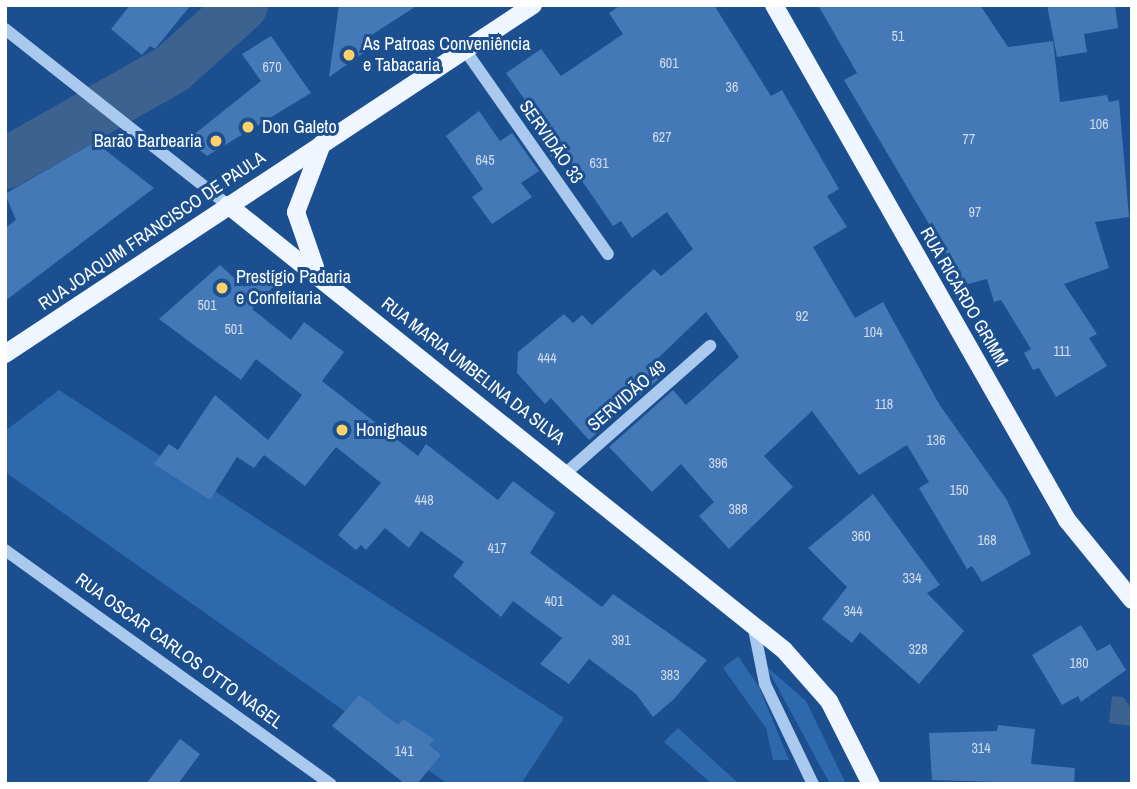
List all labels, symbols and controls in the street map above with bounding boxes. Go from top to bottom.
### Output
house number: 51 [892,28,904,44]
place label: As Patroas Conveniência e Tabacaria [363,34,530,76]
marker: As Patroas Conveniência e Tabacaria [341,47,357,63]
house number: 601 [659,55,679,71]
house number: 670 [262,59,282,75]
house number: 36 [726,79,738,95]
street label: SERVIDÃO 33 [514,96,588,188]
place label: Don Galeto [262,116,337,138]
house number: 106 [1089,116,1109,132]
marker: Don Galeto [240,119,256,135]
house number: 627 [652,129,672,145]
place label: Barão Barbearia [94,130,202,152]
house number: 77 [963,131,975,147]
marker: Barão Barbearia [208,133,224,149]
street label: RUA JOAQUIM FRANCISCO DE PAULA [34,147,270,315]
house number: 645 [475,152,495,168]
house number: 631 [589,155,609,171]
house number: 97 [969,204,981,220]
street label: RUA RICARDO GRIMM [915,223,1013,371]
place label: Prestígio Padaria e Confeitaria [236,267,351,310]
marker: Prestígio Padaria e Confeitaria [214,280,230,296]
street label: RUA MARIA UMBELINA DA SILVA [376,292,570,450]
house number: 501 [197,297,217,313]
house number: 92 [796,308,808,324]
house number: 501 [224,321,244,337]
house number: 104 [863,324,883,340]
house number: 111 [1053,343,1071,359]
house number: 444 [537,350,557,366]
street label: SERVIDÃO 49 [583,356,671,436]
house number: 118 [875,396,893,412]
place label: Honighaus [356,419,427,441]
marker: Honighaus [334,422,350,438]
house number: 136 [926,432,946,448]
house number: 396 [708,455,728,471]
house number: 150 [949,482,969,498]
house number: 448 [414,492,434,508]
house number: 388 [728,501,748,517]
house number: 360 [851,528,871,544]
house number: 168 [977,532,997,548]
house number: 417 [487,540,507,556]
street label: RUA OSCAR CARLOS OTTO NAGEL [71,568,287,734]
house number: 334 [902,570,922,586]
house number: 401 [544,593,564,609]
house number: 344 [843,603,863,619]
house number: 391 [611,632,631,648]
house number: 328 [908,641,928,657]
house number: 180 [1069,655,1089,671]
house number: 383 [660,667,680,683]
house number: 314 [971,740,991,756]
house number: 141 [394,743,414,759]

